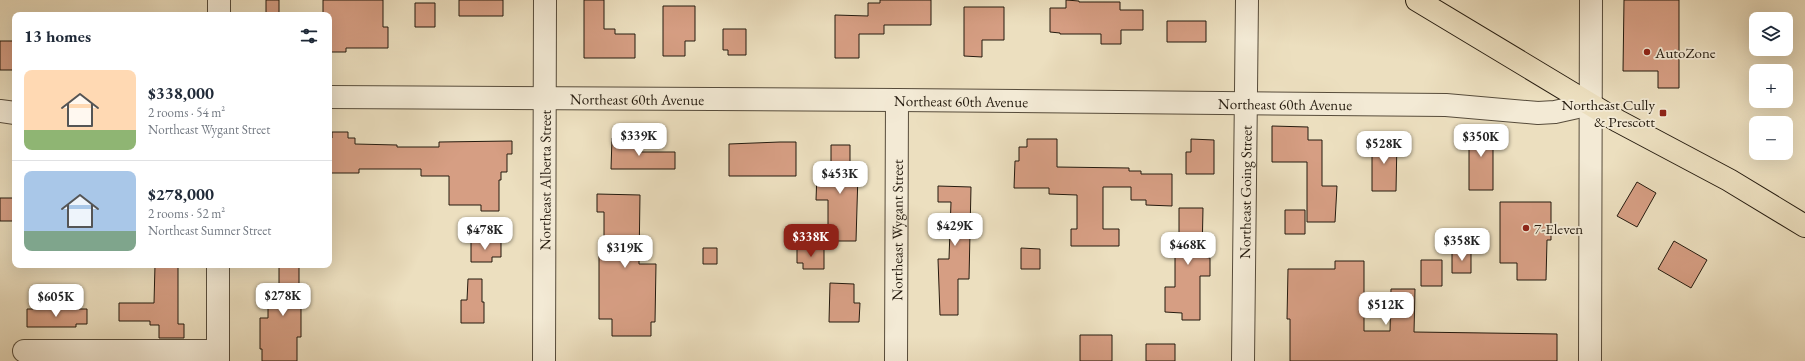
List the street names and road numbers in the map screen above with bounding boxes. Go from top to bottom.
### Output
street label: Northeast 60th Avenue [570,89,704,108]
street label: Northeast 60th Avenue [894,90,1028,111]
street label: Northeast 60th Avenue [1218,93,1352,114]
street label: Northeast Alberta Street [535,109,554,250]
street label: Northeast Going Street [1235,125,1255,259]
street label: Northeast Wygant Street [887,159,906,301]

